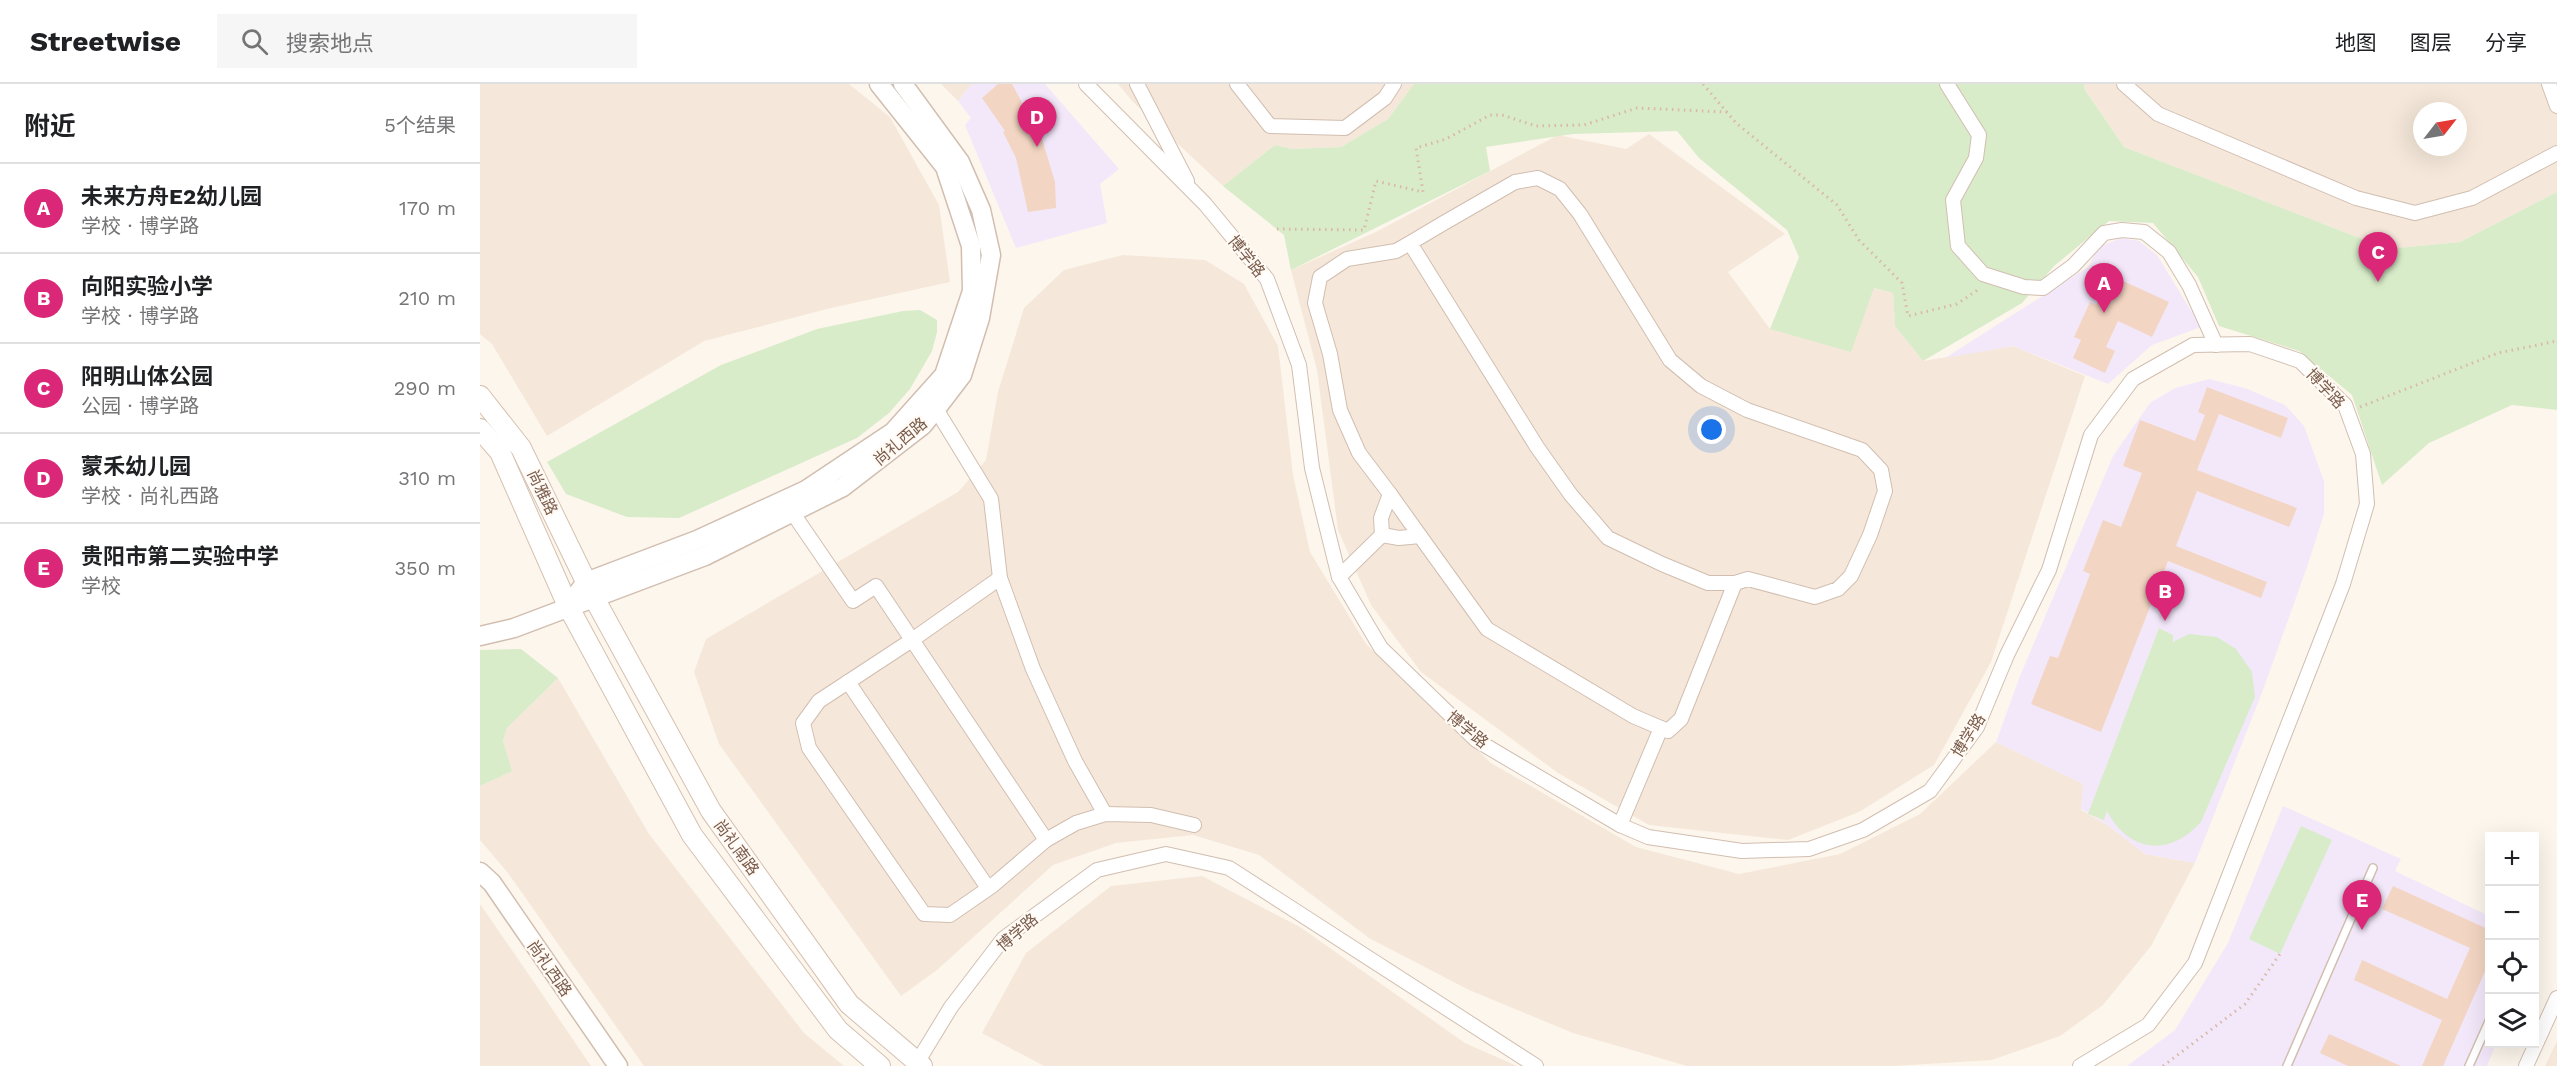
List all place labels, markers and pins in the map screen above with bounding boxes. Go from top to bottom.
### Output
pin: D [1018,98,1056,147]
pin: C [2358,232,2398,282]
pin: A [2084,264,2124,313]
pin: B [2146,572,2184,621]
pin: E [2342,880,2382,930]

